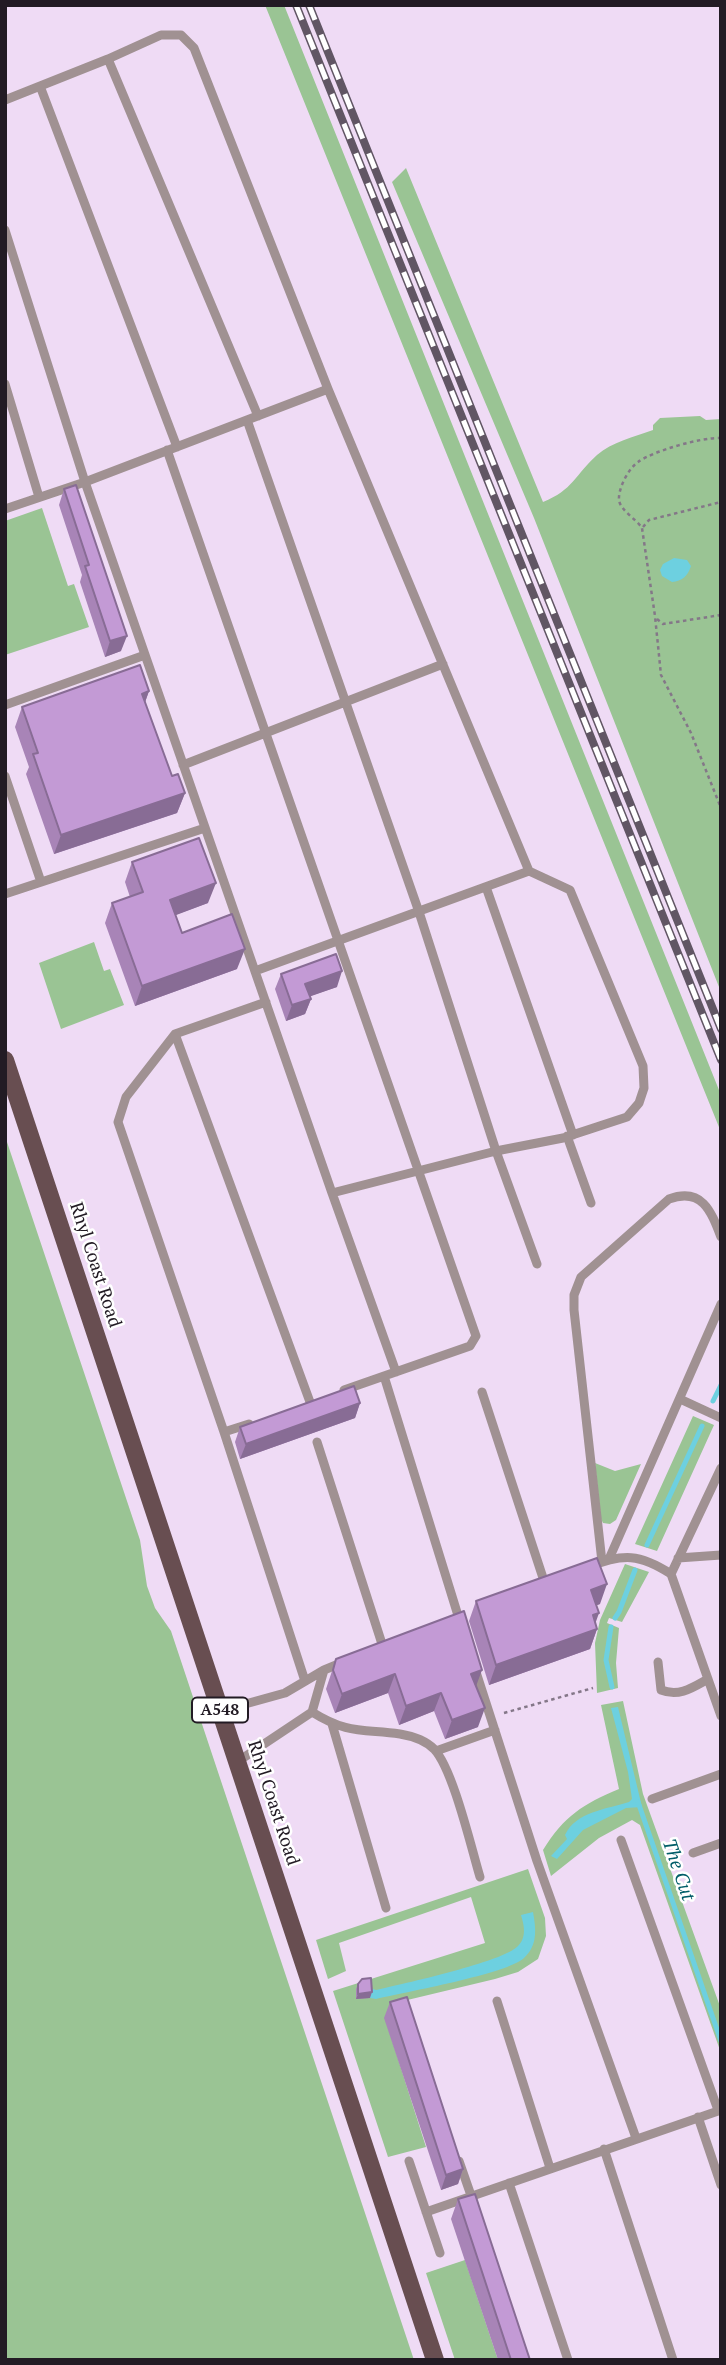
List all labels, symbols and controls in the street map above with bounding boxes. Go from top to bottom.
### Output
street label: Rhyl Coast Road [65,1200,125,1330]
road number: A548 [192,1698,248,1722]
street label: Rhyl Coast Road [243,1738,303,1868]
water label: The Cut [657,1836,699,1904]

